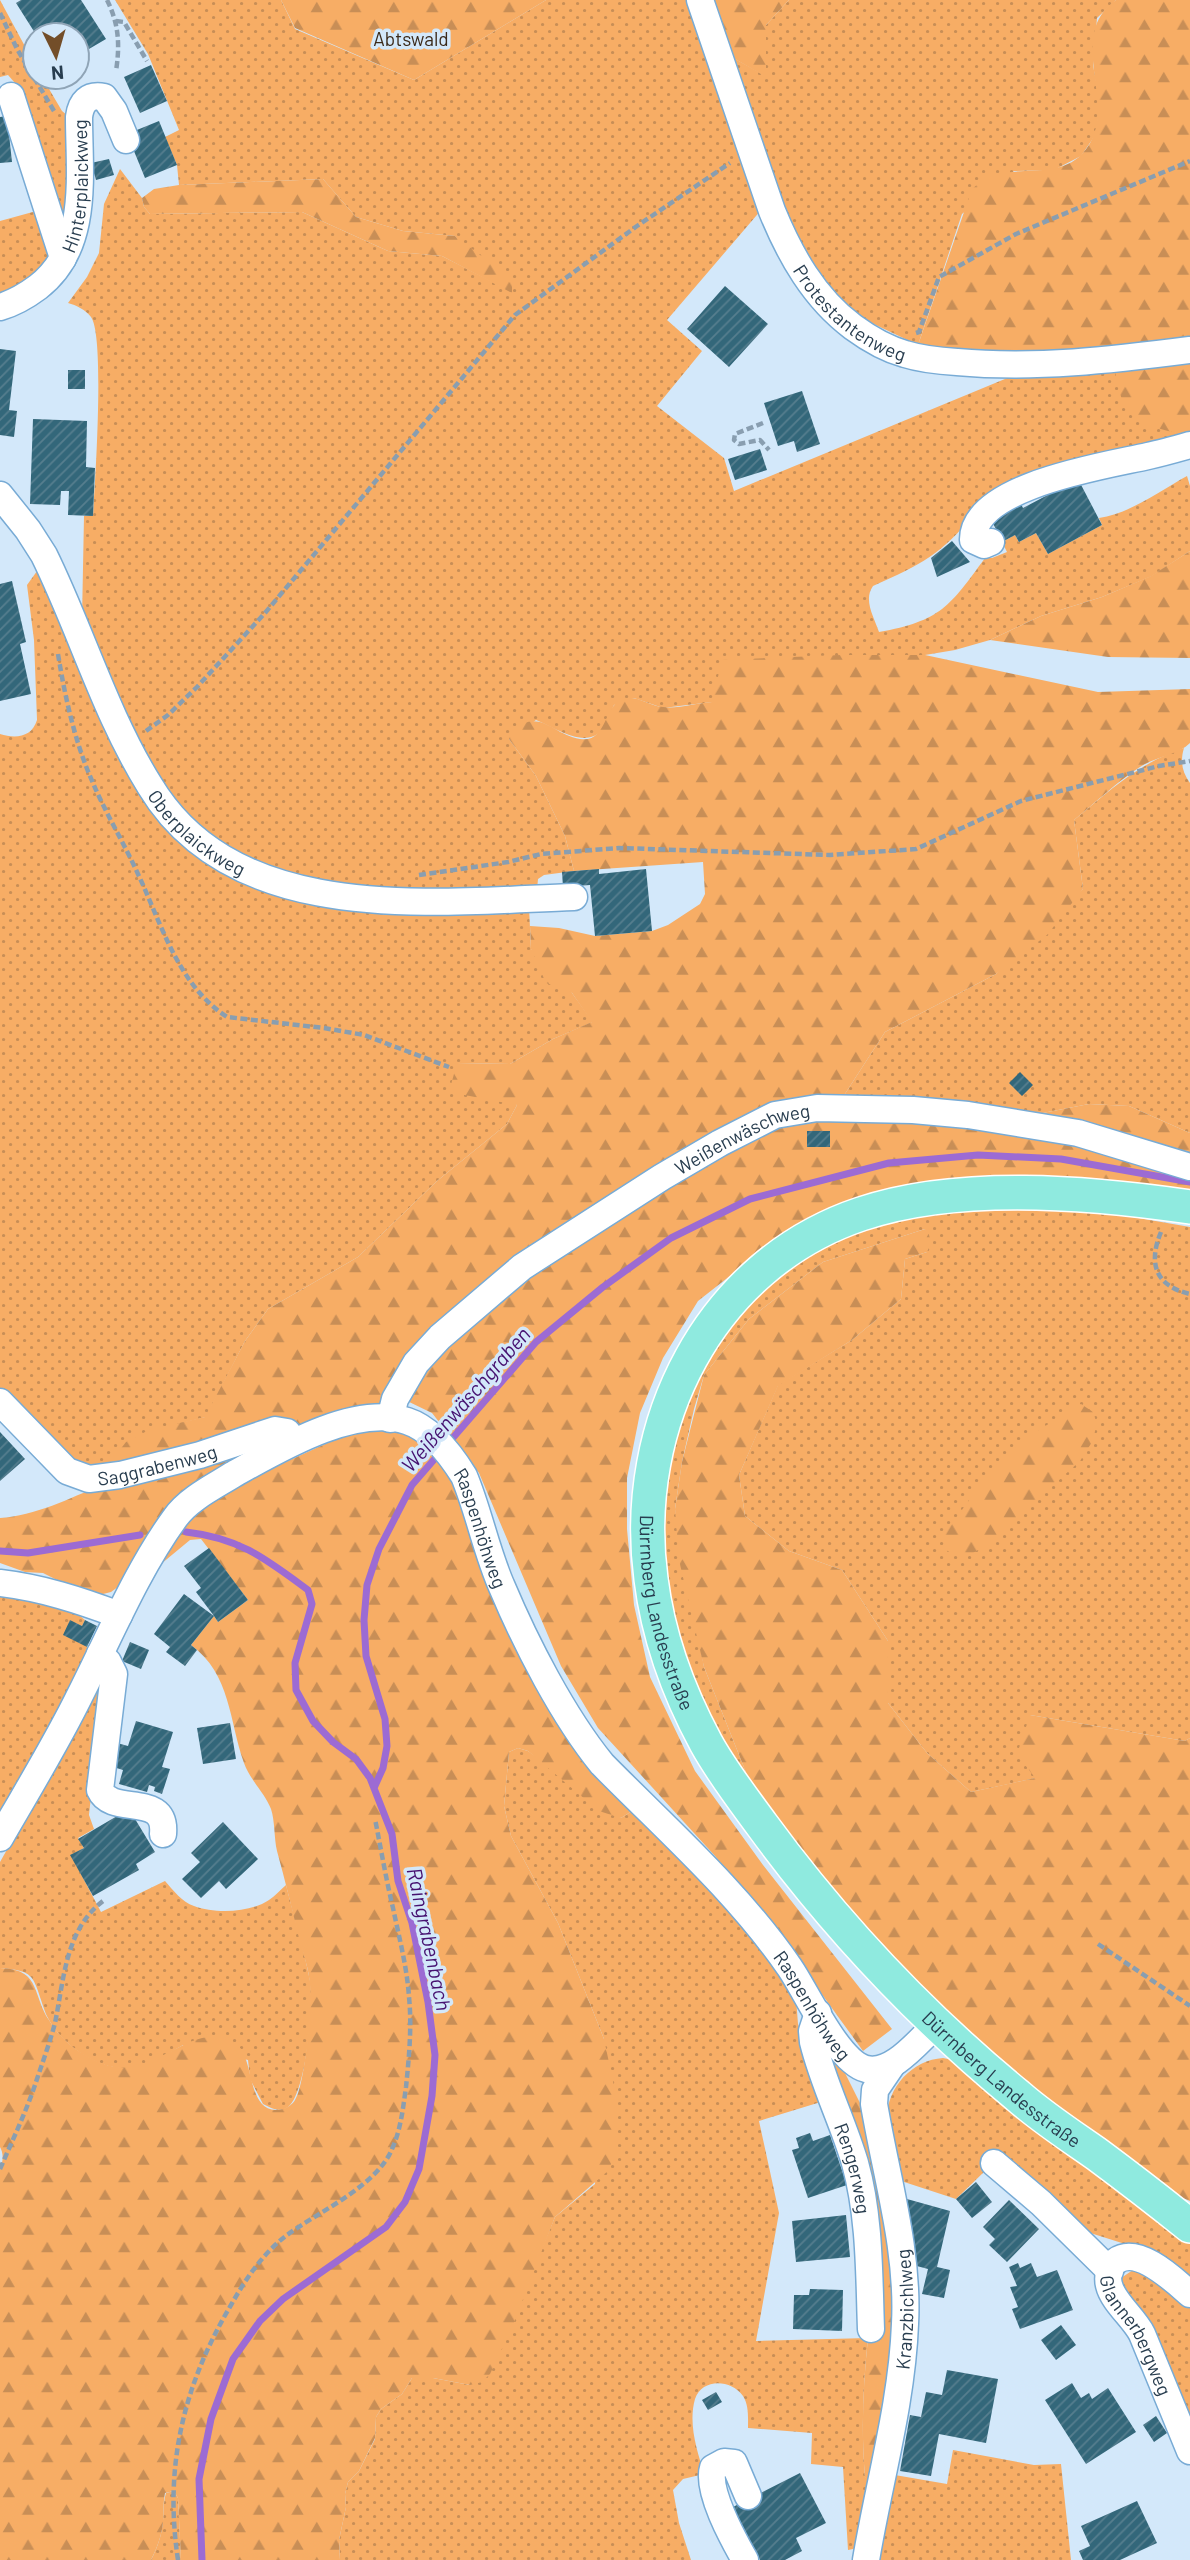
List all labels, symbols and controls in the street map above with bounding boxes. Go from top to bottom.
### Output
north arrow [21,21,91,91]
park label: Abtswald [373,27,449,50]
text: N [50,61,65,85]
street label: Hinterplaickweg [56,119,91,256]
street label: Protestantenweg [789,260,909,365]
street label: Oberplaickweg [144,785,249,880]
street label: Weißenwäschweg [670,1098,811,1179]
water label: Weißenwäschgraben [395,1321,535,1477]
street label: Saggrabenweg [96,1439,219,1489]
street label: Raspenhöhweg [450,1463,513,1591]
street label: Dürrnberg Landesstraße [636,1515,700,1714]
water label: Raingrabenbach [403,1865,457,2013]
street label: Raspenhöhweg [770,1946,856,2065]
street label: Dürrnberg Landesstraße [918,2006,1086,2152]
street label: Rengerweg [831,2119,876,2215]
street label: Kranzbichlweg [890,2248,917,2371]
street label: Glannerbergweg [1096,2274,1177,2398]

